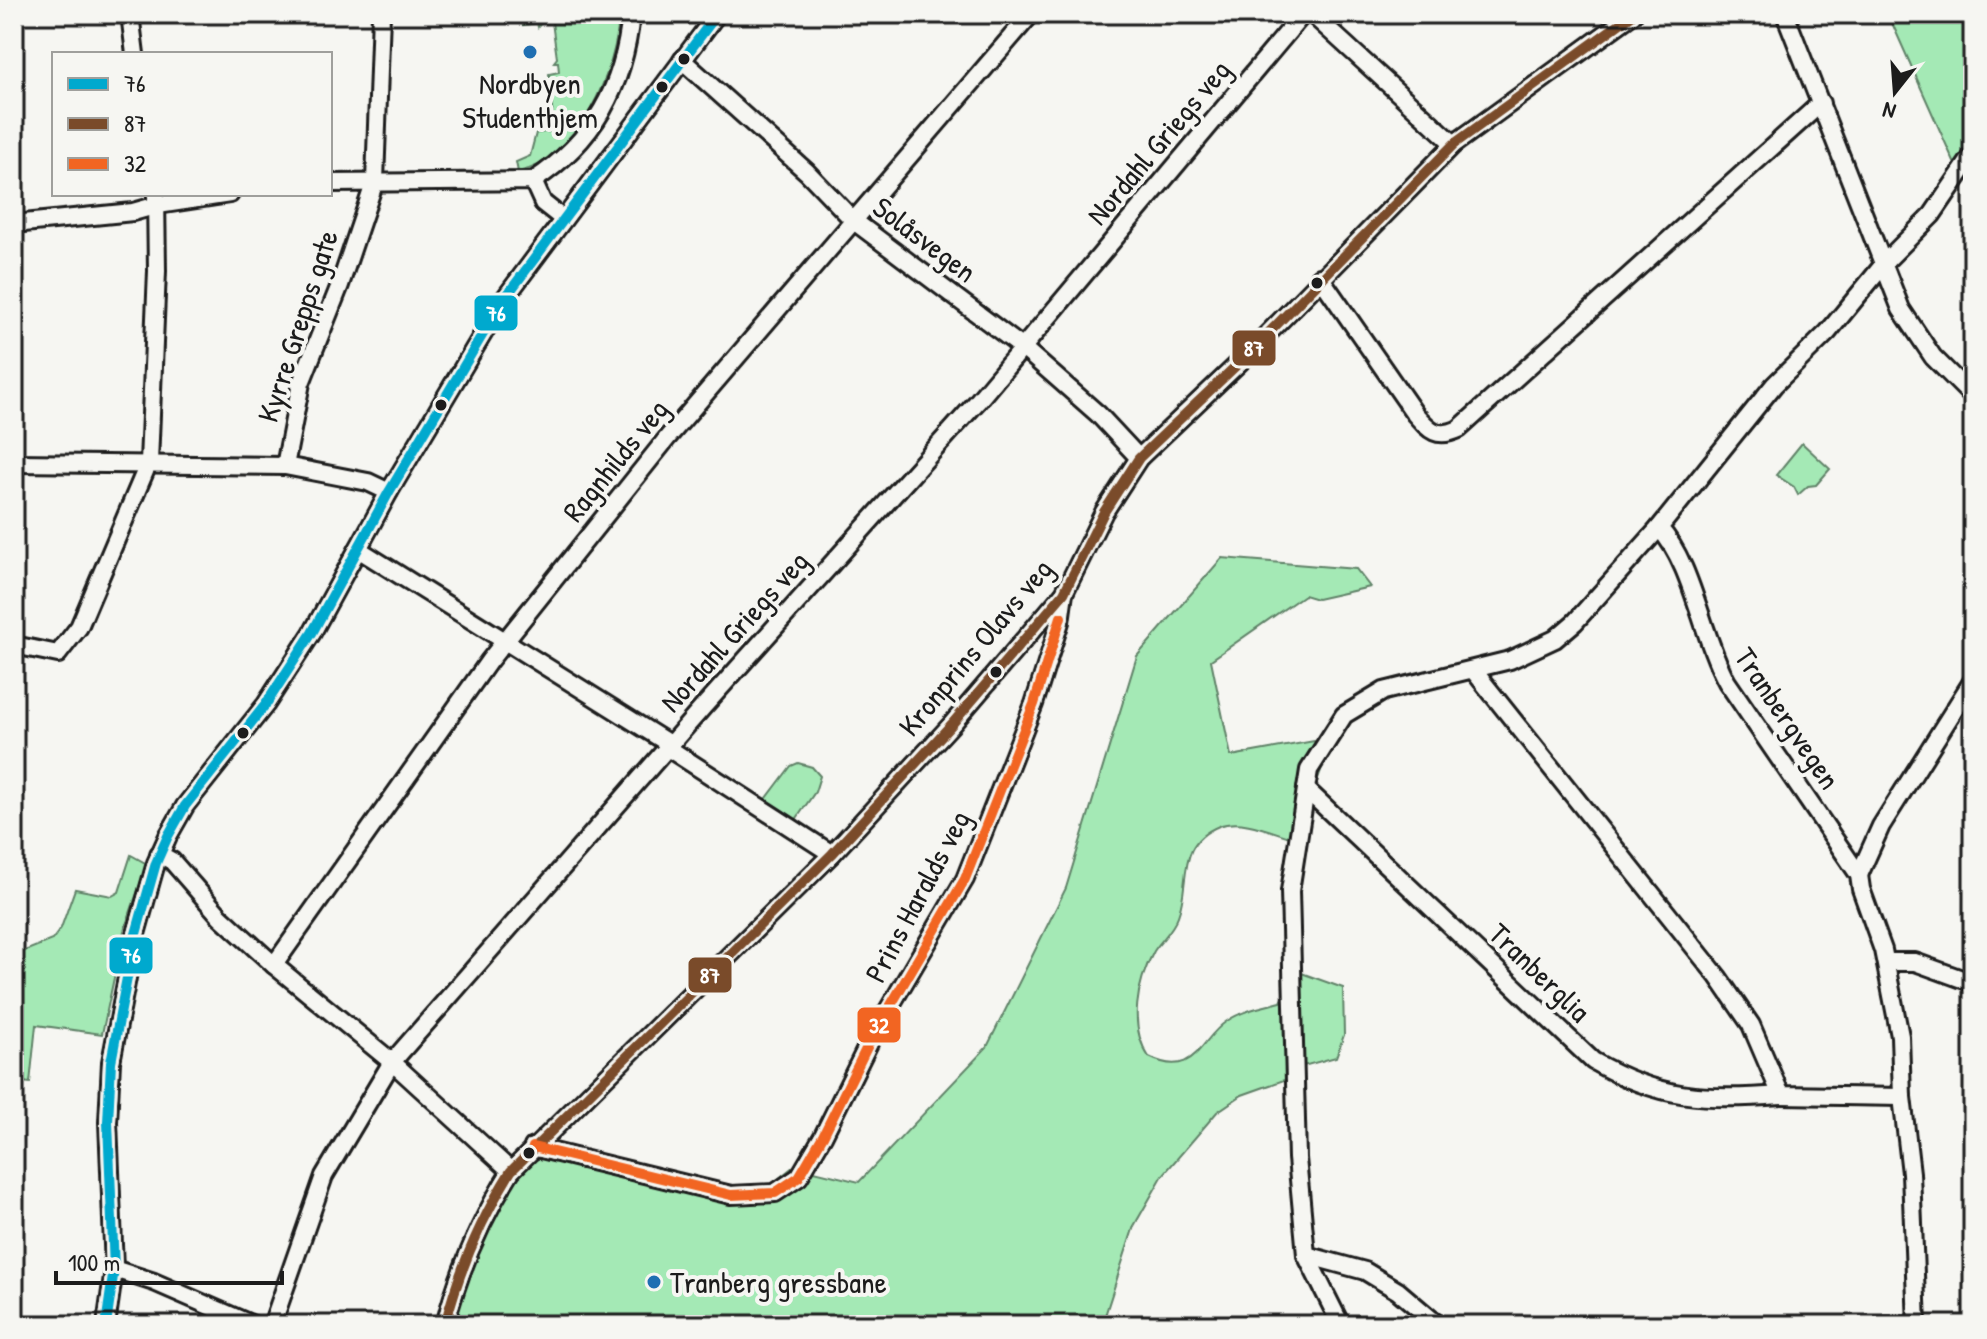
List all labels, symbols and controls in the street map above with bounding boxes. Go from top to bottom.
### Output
marker: Nordbyen Studenthjem [521,43,539,61]
unlabelled marker [676,51,692,67]
street label: Nordahl Griegs veg [1077,51,1239,233]
legend [52,52,332,196]
north arrow [1855,52,1935,132]
place label: Nordbyen Studenthjem [462,63,598,137]
text: 76 [124,67,145,99]
unlabelled marker [654,79,670,95]
text: N [1879,95,1899,127]
text: 87 [124,107,146,139]
text: 32 [124,147,146,179]
street label: Solåsvegen [865,187,985,291]
street label: Kyrre Grepps gate [247,225,347,427]
unlabelled marker [1309,275,1325,291]
line badge: 76 [473,294,519,332]
text: 76 [485,298,506,328]
line badge: 87 [1231,329,1277,367]
text: 87 [1244,333,1264,363]
street label: Ragnhilds veg [553,390,677,530]
unlabelled marker [433,397,449,413]
street label: Nordahl Griegs veg [651,542,817,720]
street label: Kronprins Olavs veg [889,550,1061,744]
street label: Tranbergvegen [1726,639,1850,797]
unlabelled marker [988,664,1004,680]
unlabelled marker [235,725,251,741]
street label: Prins Haralds veg [855,803,979,989]
street label: Tranberglia [1481,914,1600,1031]
line badge: 76 [108,936,154,975]
text: 76 [120,940,141,970]
line badge: 87 [687,956,733,994]
text: 87 [700,960,720,990]
line badge: 32 [856,1006,902,1044]
text: 32 [869,1010,890,1040]
unlabelled marker [521,1145,537,1161]
scale bar [56,1235,282,1285]
text: 100 m [68,1246,120,1278]
place label: Tranberg gressbane [670,1262,887,1302]
marker: Tranberg gressbane [645,1273,663,1291]

